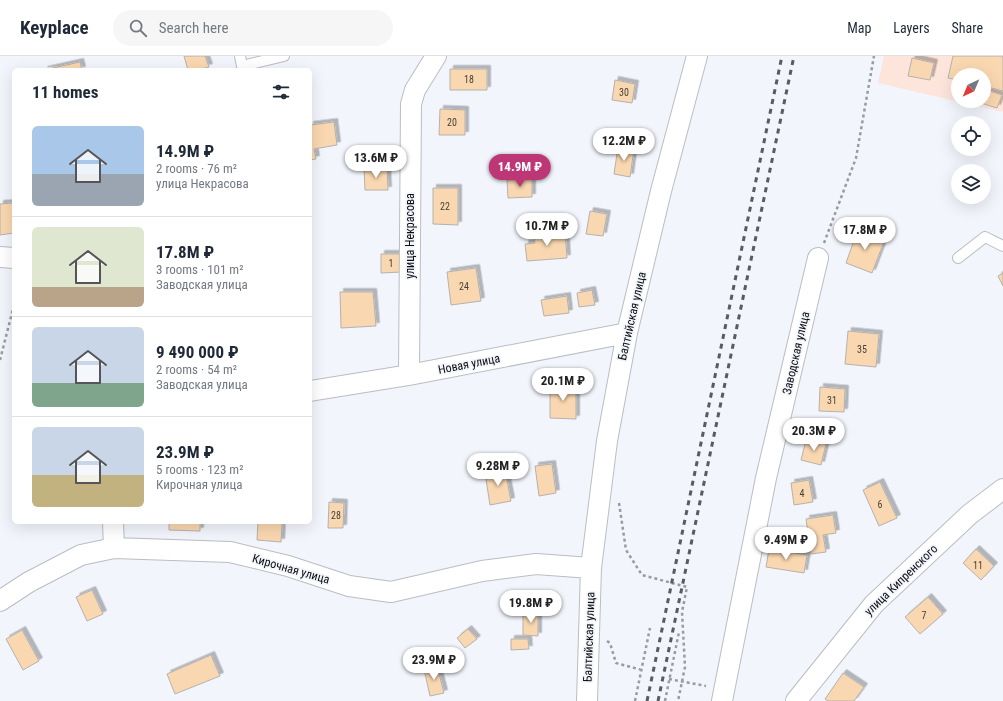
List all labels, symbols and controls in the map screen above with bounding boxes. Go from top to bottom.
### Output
search box [113,10,393,46]
text: Keyplace [20,16,89,39]
icon: search [127,17,149,39]
text: Search here [159,19,228,37]
text: Map [847,20,871,36]
text: Layers [893,20,930,36]
text: Share [952,20,983,36]
north arrow [951,68,991,108]
map controls [951,68,991,204]
house number: 18 [464,74,474,85]
icon: filters [270,81,292,103]
text: 11 homes [32,82,98,102]
house number: 30 [619,87,629,98]
button: locate [951,116,991,156]
house number: 20 [447,117,457,128]
pin: 12.2M ₽ [587,128,661,162]
text: 12.2M ₽ [602,133,646,148]
text: 14.9M ₽ [156,141,214,161]
icon: home [64,142,112,190]
pin: 13.6M ₽ [339,145,413,179]
text: 13.6M ₽ [354,150,398,165]
pin: 14.9M ₽ [483,154,557,188]
text: 14.9M ₽ [498,159,542,174]
text: 2 rooms · 76 m² [156,161,237,176]
button: layers [951,164,991,204]
text: улица Некрасова [156,176,249,191]
street label: улица Некрасова [403,193,417,279]
house number: 22 [440,201,450,212]
pin: 10.7M ₽ [510,213,584,247]
pin: 17.8M ₽ [828,217,902,251]
text: 10.7M ₽ [525,218,569,233]
text: 17.8M ₽ [843,222,887,237]
text: 17.8M ₽ [156,242,214,262]
icon: home [64,243,112,291]
house number: 1 [389,258,393,269]
text: 3 rooms · 101 m² [156,262,243,277]
street label: Балтийская улица [615,270,649,362]
text: Заводская улица [156,277,248,292]
house number: 24 [459,281,469,292]
street label: Заводская улица [780,310,812,396]
text: 9 490 000 ₽ [156,342,239,362]
icon: home [64,343,112,391]
house number: 35 [857,344,867,355]
street label: Новая улица [437,351,501,377]
text: 2 rooms · 54 m² [156,362,237,377]
pin: 20.1M ₽ [526,368,600,402]
text: 20.1M ₽ [541,373,585,388]
text: Заводская улица [156,377,248,392]
house number: 31 [827,395,837,406]
pin: 20.3M ₽ [777,418,851,452]
text: 20.3M ₽ [792,423,836,438]
text: 23.9M ₽ [156,442,214,462]
icon: home [64,443,112,491]
pin: 9.28M ₽ [461,453,535,487]
text: 9.28M ₽ [476,458,520,473]
text: 5 rooms · 123 m² [156,462,243,477]
text: Кирочная улица [156,477,243,492]
house number: 4 [800,488,805,499]
house number: 6 [878,499,883,510]
house number: 28 [331,510,341,521]
pin: 9.49M ₽ [749,527,823,561]
text: 9.49M ₽ [764,532,808,547]
street label: улица Кипренского [862,542,940,618]
street label: Кирочная улица [251,551,332,587]
house number: 11 [973,560,983,571]
pin: 19.8M ₽ [494,590,568,624]
street label: Балтийская улица [580,591,598,682]
text: 19.8M ₽ [509,595,553,610]
house number: 7 [922,610,927,621]
pin: 23.9M ₽ [397,647,471,681]
text: 23.9M ₽ [412,652,456,667]

